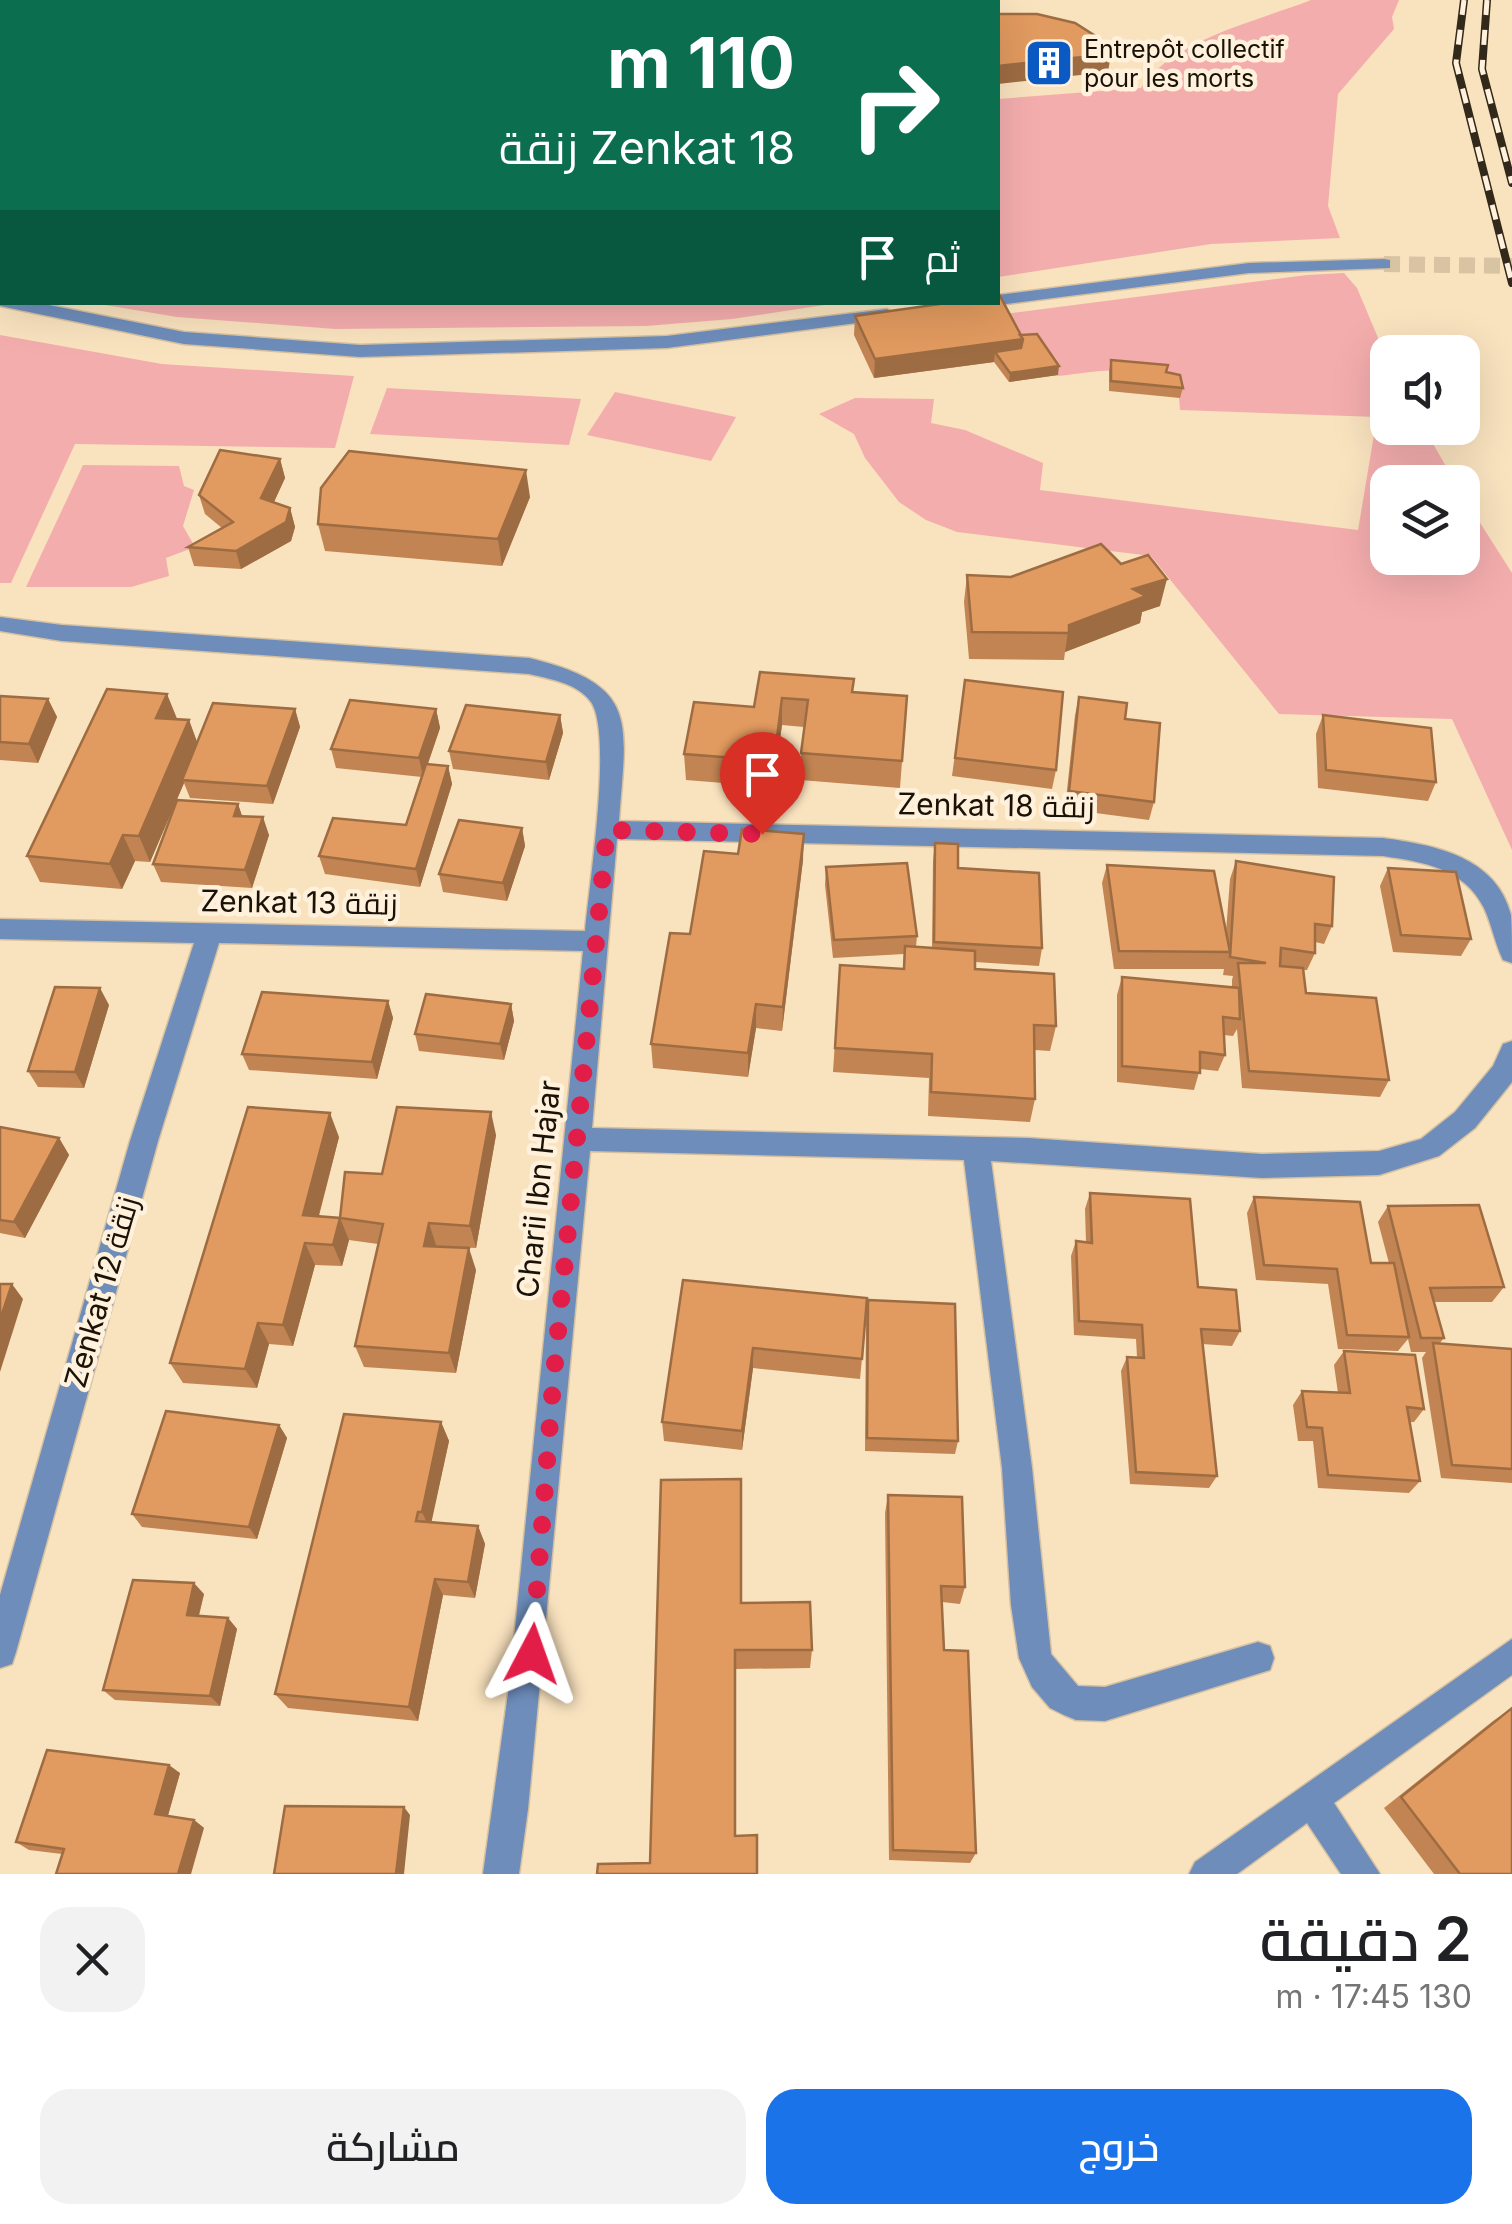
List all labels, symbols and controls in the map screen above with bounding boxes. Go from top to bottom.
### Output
text: 110 m [607,20,795,105]
place label: Entrepôt collectif pour les morts [1084,34,1285,93]
building icon: Entrepôt collectif pour les morts [1023,37,1075,89]
icon: right [830,40,960,170]
text: Zenkat 18 زنقة [499,120,795,175]
icon: arrive [850,230,905,285]
text: ثم [925,235,960,281]
map controls [1370,335,1480,575]
button: sound [1370,335,1480,445]
button: layers [1370,465,1480,575]
pin [720,732,805,835]
icon: arrive [735,747,790,802]
street label: Zenkat 18 زنقة [897,785,1095,825]
street label: Zenkat 13 زنقة [200,882,398,922]
street label: Charii Ibn Hajar [509,1078,567,1299]
street label: Zenkat 12 زنقة [57,1192,145,1391]
position arrow [480,1602,584,1706]
text: 2 دقيقة [1260,1903,1472,1975]
button: close [40,1907,145,2012]
text: 130 m · 17:45 [1275,1977,1472,2016]
button: مشاركة [40,2089,746,2204]
button: خروج [766,2089,1472,2204]

